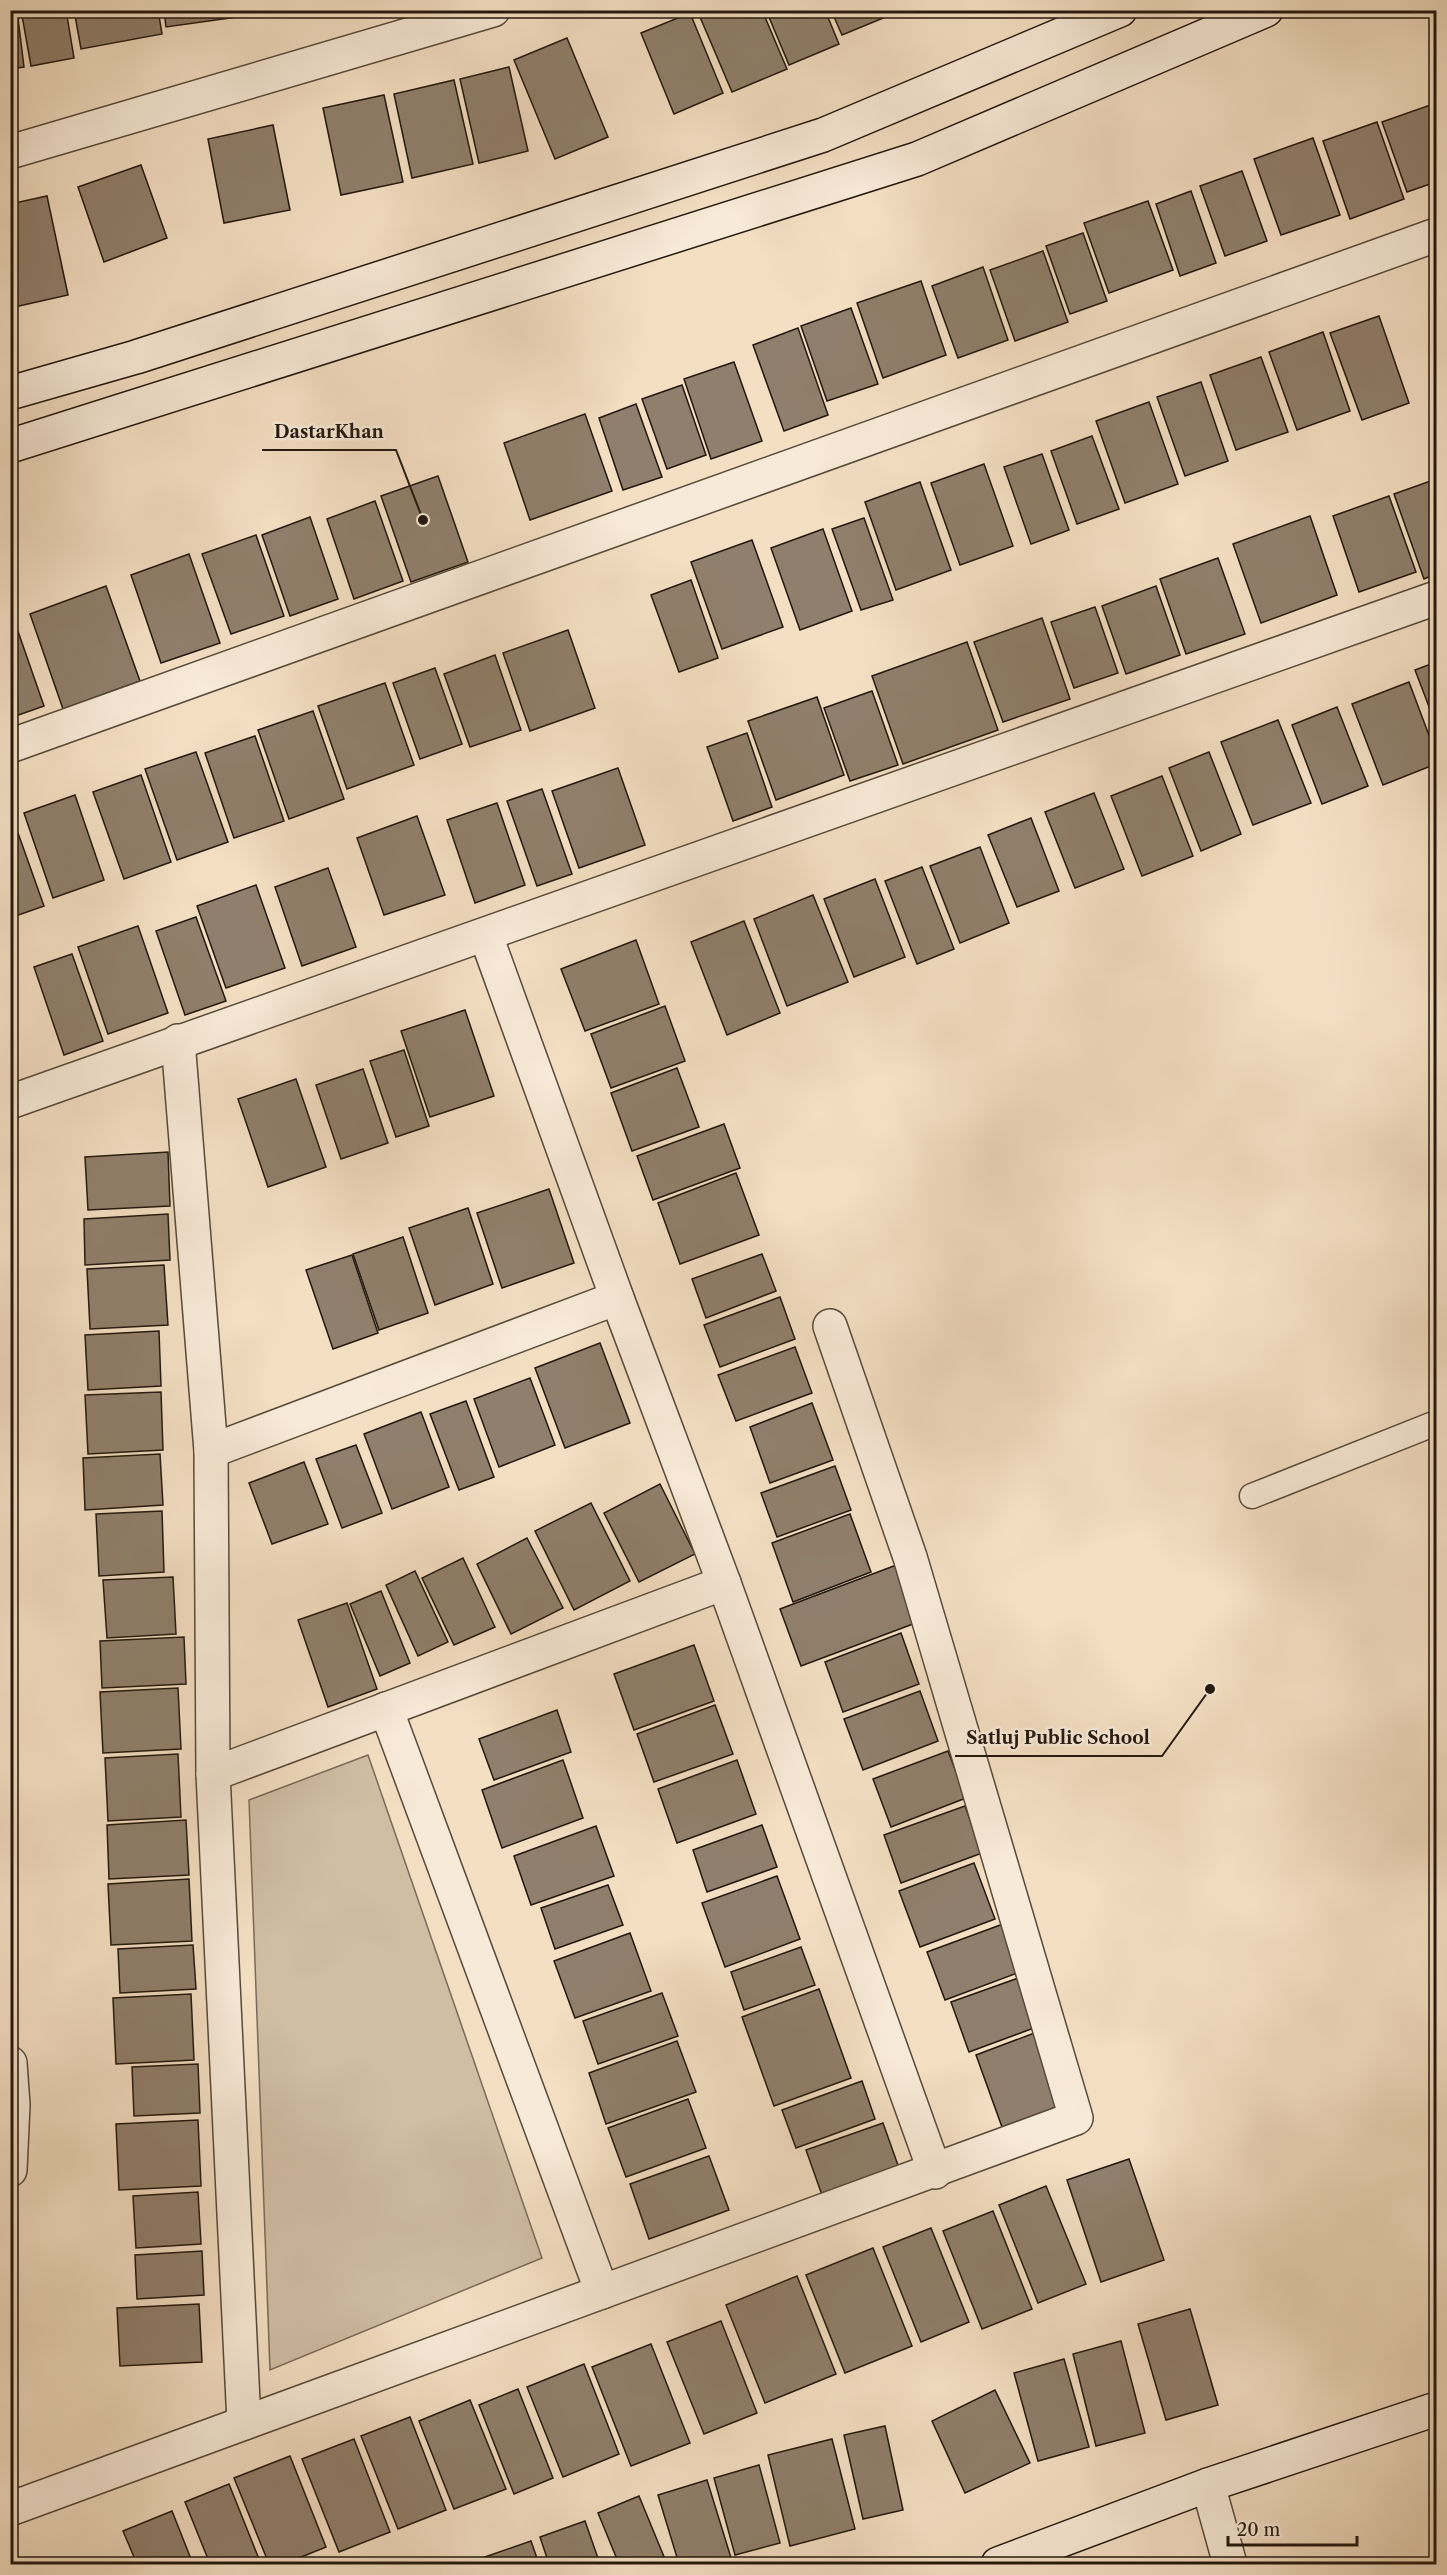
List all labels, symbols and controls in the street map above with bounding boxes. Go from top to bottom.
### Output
callout: DastarKhan [262,414,396,450]
text: DastarKhan [274,421,385,443]
callout: Satluj Public School [955,1720,1162,1756]
text: Satluj Public School [966,1727,1150,1749]
scale bar [1228,2509,1357,2547]
text: 20 m [1237,2519,1281,2541]

